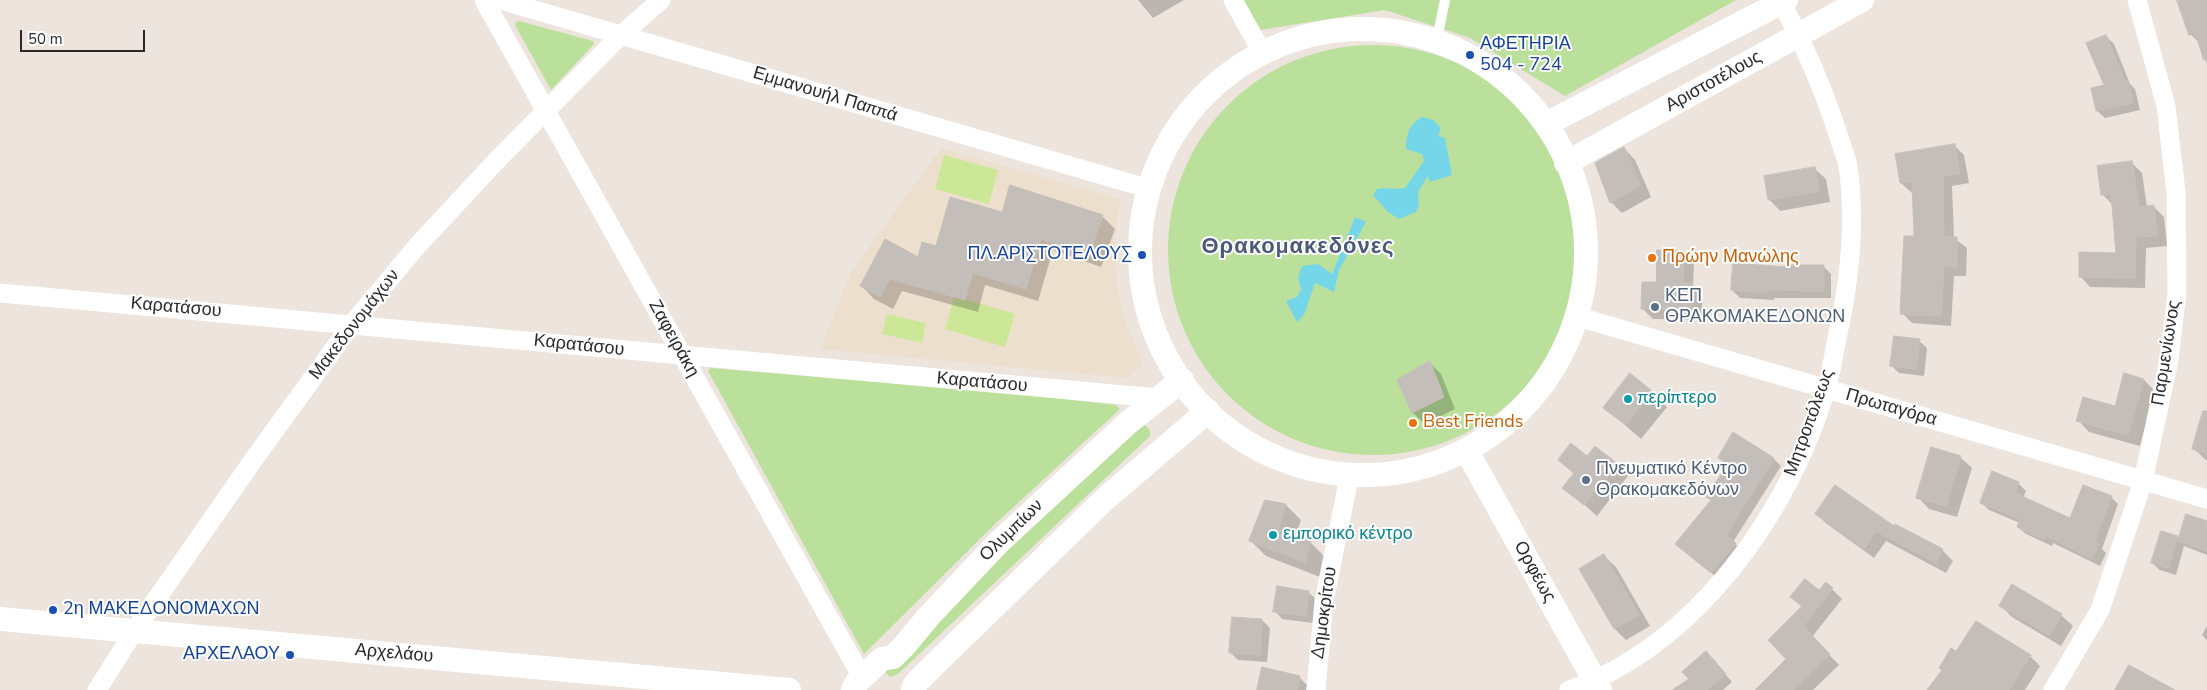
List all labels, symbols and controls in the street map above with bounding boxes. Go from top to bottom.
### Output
scale bar [22,20,148,52]
text: 50 m [28,29,63,49]
place label: ΑΦΕΤΗΡΙΑ 504 - 724 [1480,34,1571,76]
street label: Αριστοτέλους [1662,47,1766,117]
marker: ΑΦΕΤΗΡΙΑ 504 - 724 [1464,49,1476,61]
street label: Εμμανουήλ Παππά [750,63,900,127]
district label: Θρακομακεδόνες [1200,235,1396,261]
place label: ΠΛ.ΑΡΙΣΤΟΤΕΛΟΥΣ [968,244,1132,266]
place label: Πρώην Μανώλης [1662,247,1799,269]
marker: ΠΛ.ΑΡΙΣΤΟΤΕΛΟΥΣ [1136,249,1148,261]
marker: Πρώην Μανώλης [1646,252,1658,264]
street label: Μακεδονομάχων [305,266,405,384]
place label: ΚΕΠ ΘΡΑΚΟΜΑΚΕΔΟΝΩΝ [1665,286,1845,328]
street label: Καρατάσου [130,293,222,323]
street label: Ζαφειράκη [643,297,703,381]
street label: Παρμενίωνος [2148,299,2186,407]
marker: ΚΕΠ ΘΡΑΚΟΜΑΚΕΔΟΝΩΝ [1649,301,1661,313]
street label: Καρατάσου [533,330,625,362]
street label: Μητροπόλεως [1781,367,1839,479]
street label: Καρατάσου [936,368,1028,398]
street label: Πρωταγόρα [1843,385,1939,431]
place label: περίπτερο [1638,388,1717,410]
marker: περίπτερο [1622,393,1634,405]
place label: Best Friends [1423,412,1523,434]
marker: Best Friends [1407,417,1419,429]
place label: Πνευματικό Κέντρο Θρακομακεδόνων [1596,459,1747,502]
marker: Πνευματικό Κέντρο Θρακομακεδόνων [1580,474,1592,486]
street label: Ολυμπίων [976,495,1048,567]
place label: εμπορικό κέντρο [1283,524,1413,546]
marker: εμπορικό κέντρο [1267,529,1279,541]
street label: Ορφέως [1508,538,1560,606]
street label: Δημοκρίτου [1308,565,1342,661]
place label: 2η ΜΑΚΕΔΟΝΟΜΑΧΩΝ [63,599,260,621]
marker: 2η ΜΑΚΕΔΟΝΟΜΑΧΩΝ [47,604,59,616]
street label: Αρχελάου [354,640,434,668]
place label: ΑΡΧΕΛΑΟΥ [183,644,280,666]
marker: ΑΡΧΕΛΑΟΥ [284,649,296,661]

